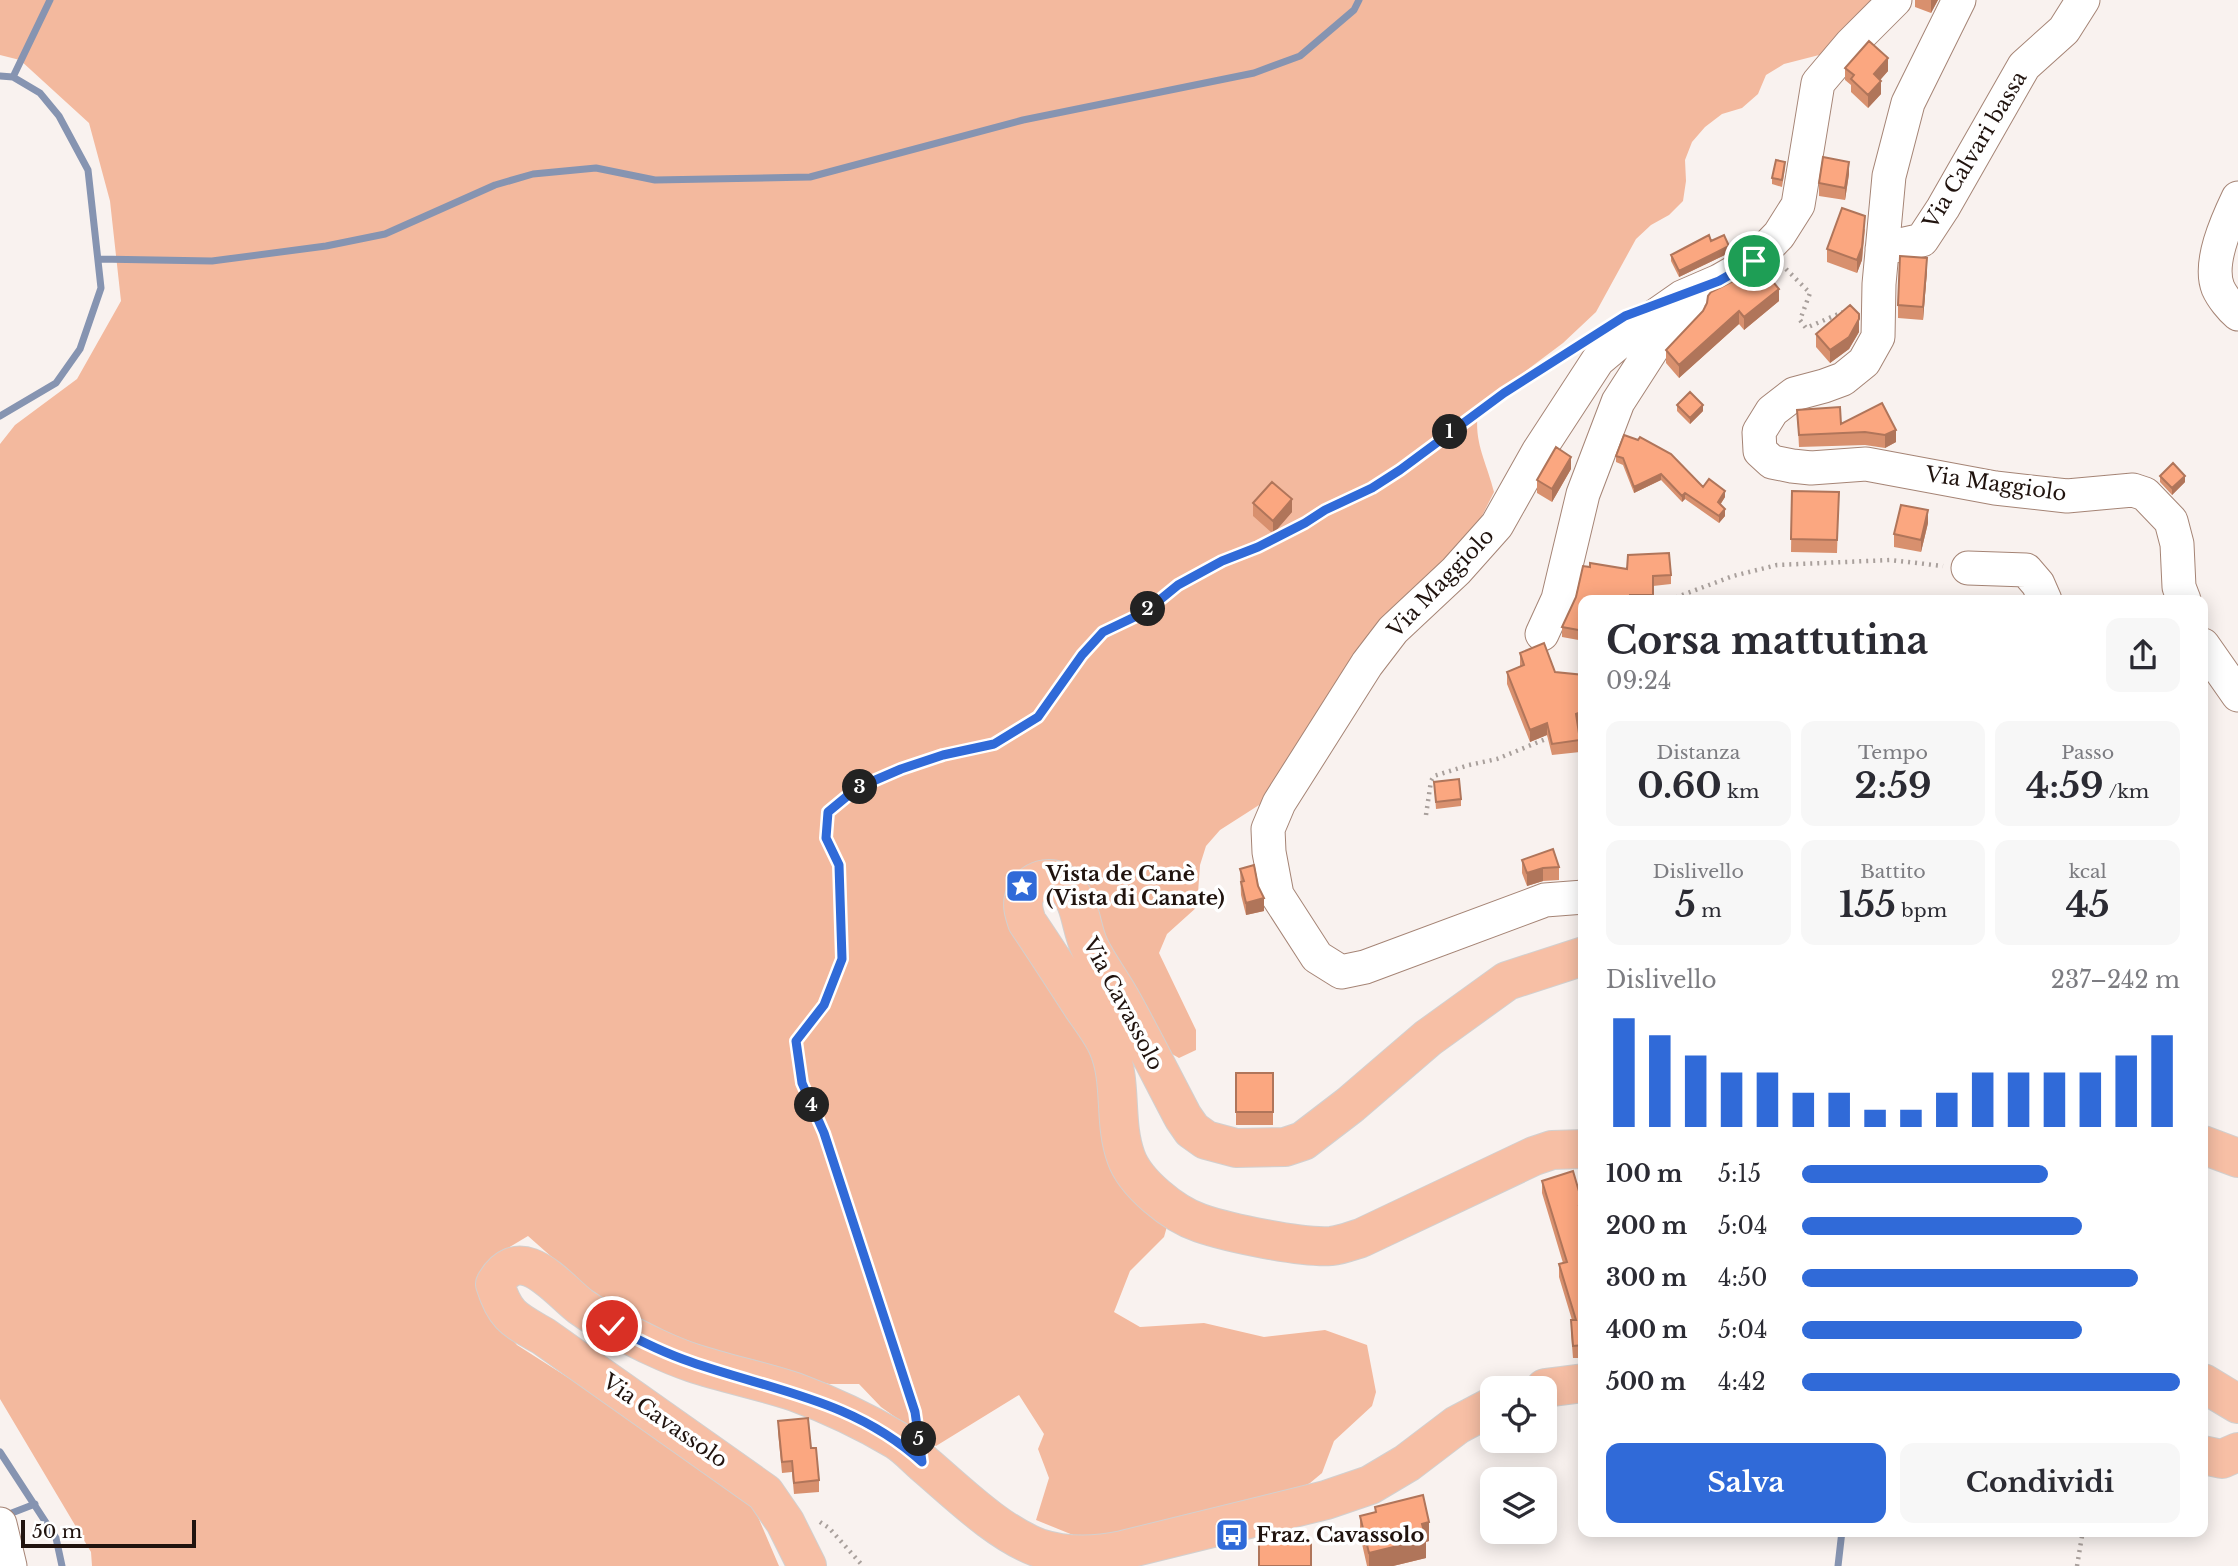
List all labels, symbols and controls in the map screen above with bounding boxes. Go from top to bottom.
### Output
street label: Via Calvari bassa [1917,66,2033,235]
pin [1724,231,1784,291]
icon: arrive [1735,242,1773,280]
pin: 1 [1432,414,1468,450]
text: 1 [1445,420,1454,443]
street label: Via Maggiolo [1923,461,2068,507]
street label: Via Maggiolo [1382,523,1500,644]
pin: 2 [1130,592,1166,626]
text: 2 [1141,597,1154,620]
text: Corsa mattutina [1606,617,1928,664]
button: share [2106,618,2180,692]
text: 09:24 [1606,667,1671,695]
text: Distanza [1656,741,1740,764]
text: Tempo [1858,741,1928,764]
text: Passo [2061,741,2114,764]
text: 0.60 [1637,764,1722,807]
text: 2:59 [1854,764,1932,807]
text: 4:59 [2026,764,2104,807]
pin: 3 [842,770,878,804]
text: 3 [853,775,866,798]
text: km [1722,780,1759,803]
text: /km [2104,780,2149,803]
text: Dislivello [1653,860,1744,883]
text: Battito [1860,860,1926,883]
text: kcal [2069,860,2107,883]
place label: Vista de Canè (Vista di Canate) [1045,861,1225,911]
place icon: Vista de Canè (Vista di Canate) [1003,867,1041,905]
text: 5 [1675,883,1696,926]
text: 155 [1839,883,1896,926]
text: 45 [2066,883,2110,926]
text: m [1696,899,1722,922]
text: bpm [1896,899,1947,922]
street label: Via Cavassolo [1077,932,1169,1075]
text: Dislivello [1606,966,1717,994]
text: 237–242 m [2051,966,2180,994]
pin: 4 [794,1088,830,1122]
text: 4 [805,1093,818,1116]
text: 100 m [1606,1160,1682,1188]
text: 5:15 [1718,1160,1761,1188]
text: 200 m [1606,1212,1687,1240]
text: 5:04 [1718,1212,1768,1240]
text: 300 m [1606,1264,1687,1292]
text: 4:50 [1718,1264,1768,1292]
pin [582,1296,642,1356]
icon: check [593,1307,631,1345]
text: 400 m [1606,1316,1688,1344]
text: 5:04 [1718,1316,1768,1344]
street label: Via Cavassolo [597,1368,732,1474]
text: 500 m [1606,1368,1686,1396]
text: 4:42 [1718,1368,1766,1396]
map controls [1480,1376,1557,1544]
button: locate [1480,1376,1557,1453]
pin: 5 [902,1422,936,1456]
text: 5 [913,1427,924,1450]
button: Salva [1606,1443,1886,1523]
button: Condividi [1900,1443,2180,1523]
button: layers [1480,1467,1557,1544]
bus stop icon: Fraz. Cavassolo [1213,1516,1251,1554]
scale bar [21,1517,196,1549]
text: 50 m [32,1520,82,1543]
place label: Fraz. Cavassolo [1256,1522,1425,1548]

